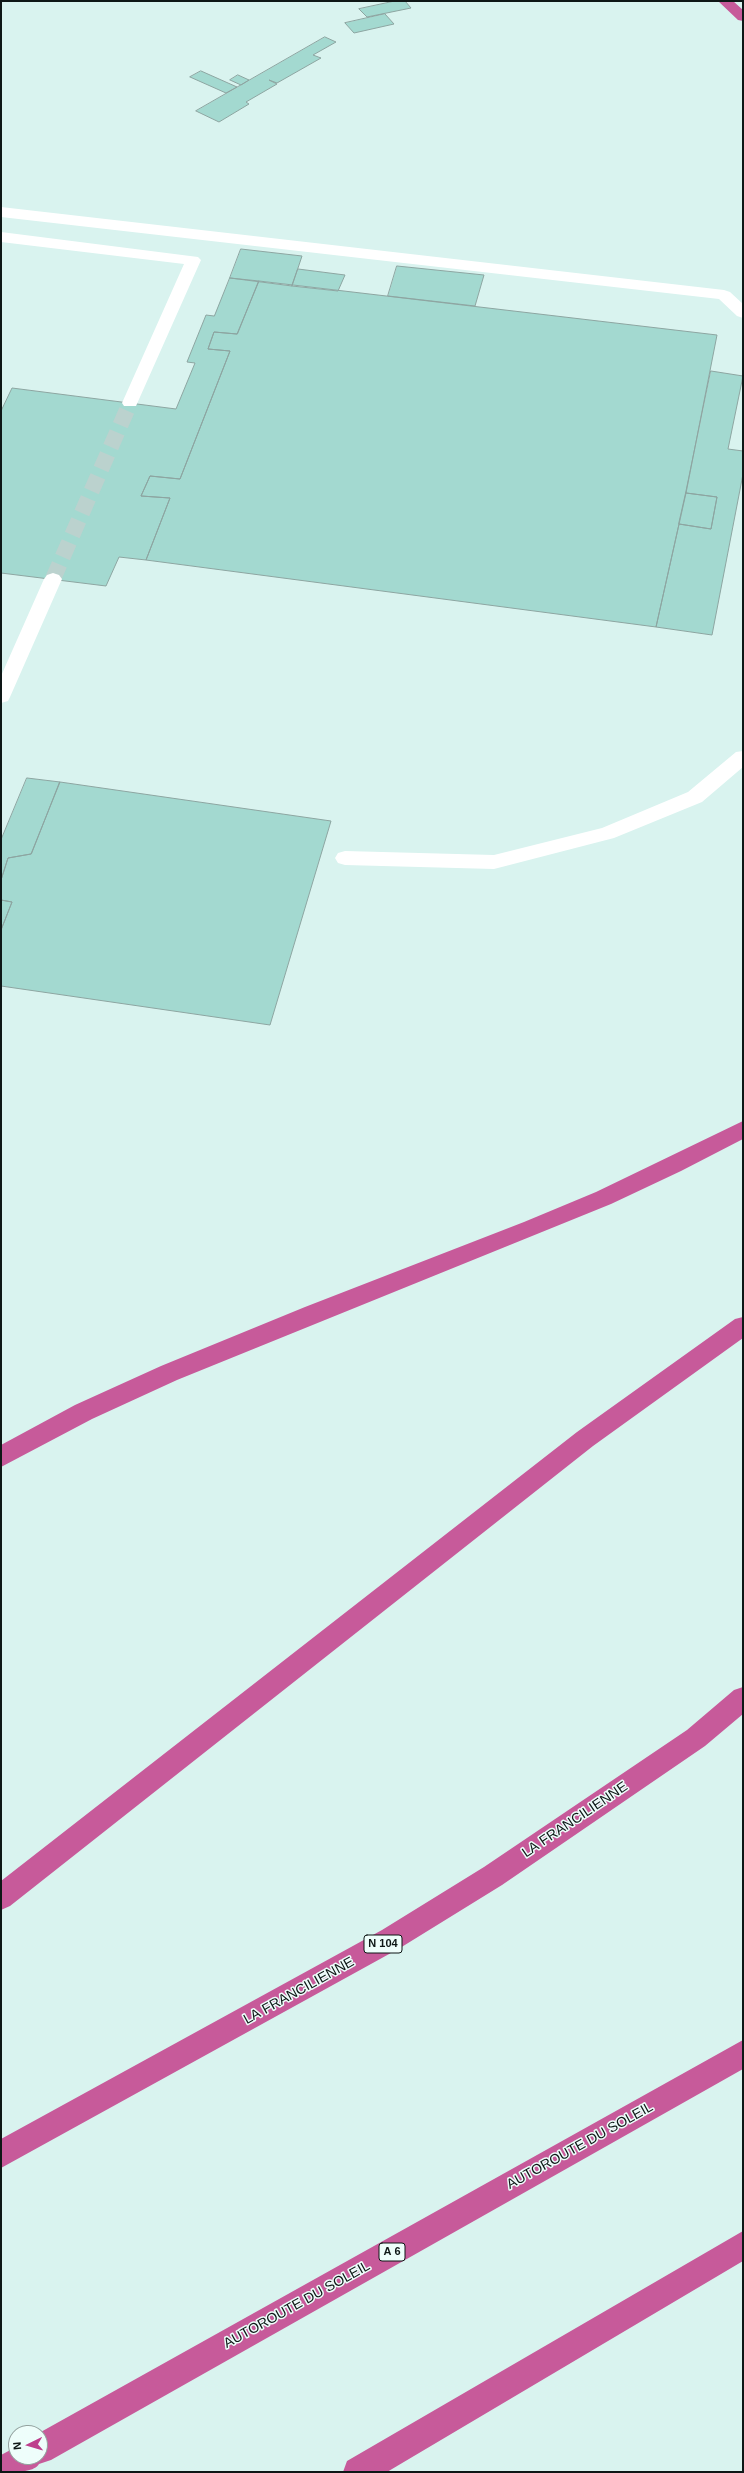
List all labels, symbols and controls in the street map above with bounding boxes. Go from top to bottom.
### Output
street label: LA FRANCILIENNE [519,1778,631,1862]
road number: N 104 [364,1935,402,1953]
street label: LA FRANCILIENNE [241,1954,357,2028]
street label: AUTOROUTE DU SOLEIL [504,2099,656,2193]
road number: A 6 [379,2243,405,2261]
street label: AUTOROUTE DU SOLEIL [221,2258,373,2352]
north arrow [8,2425,48,2465]
text: N [11,2441,23,2450]

